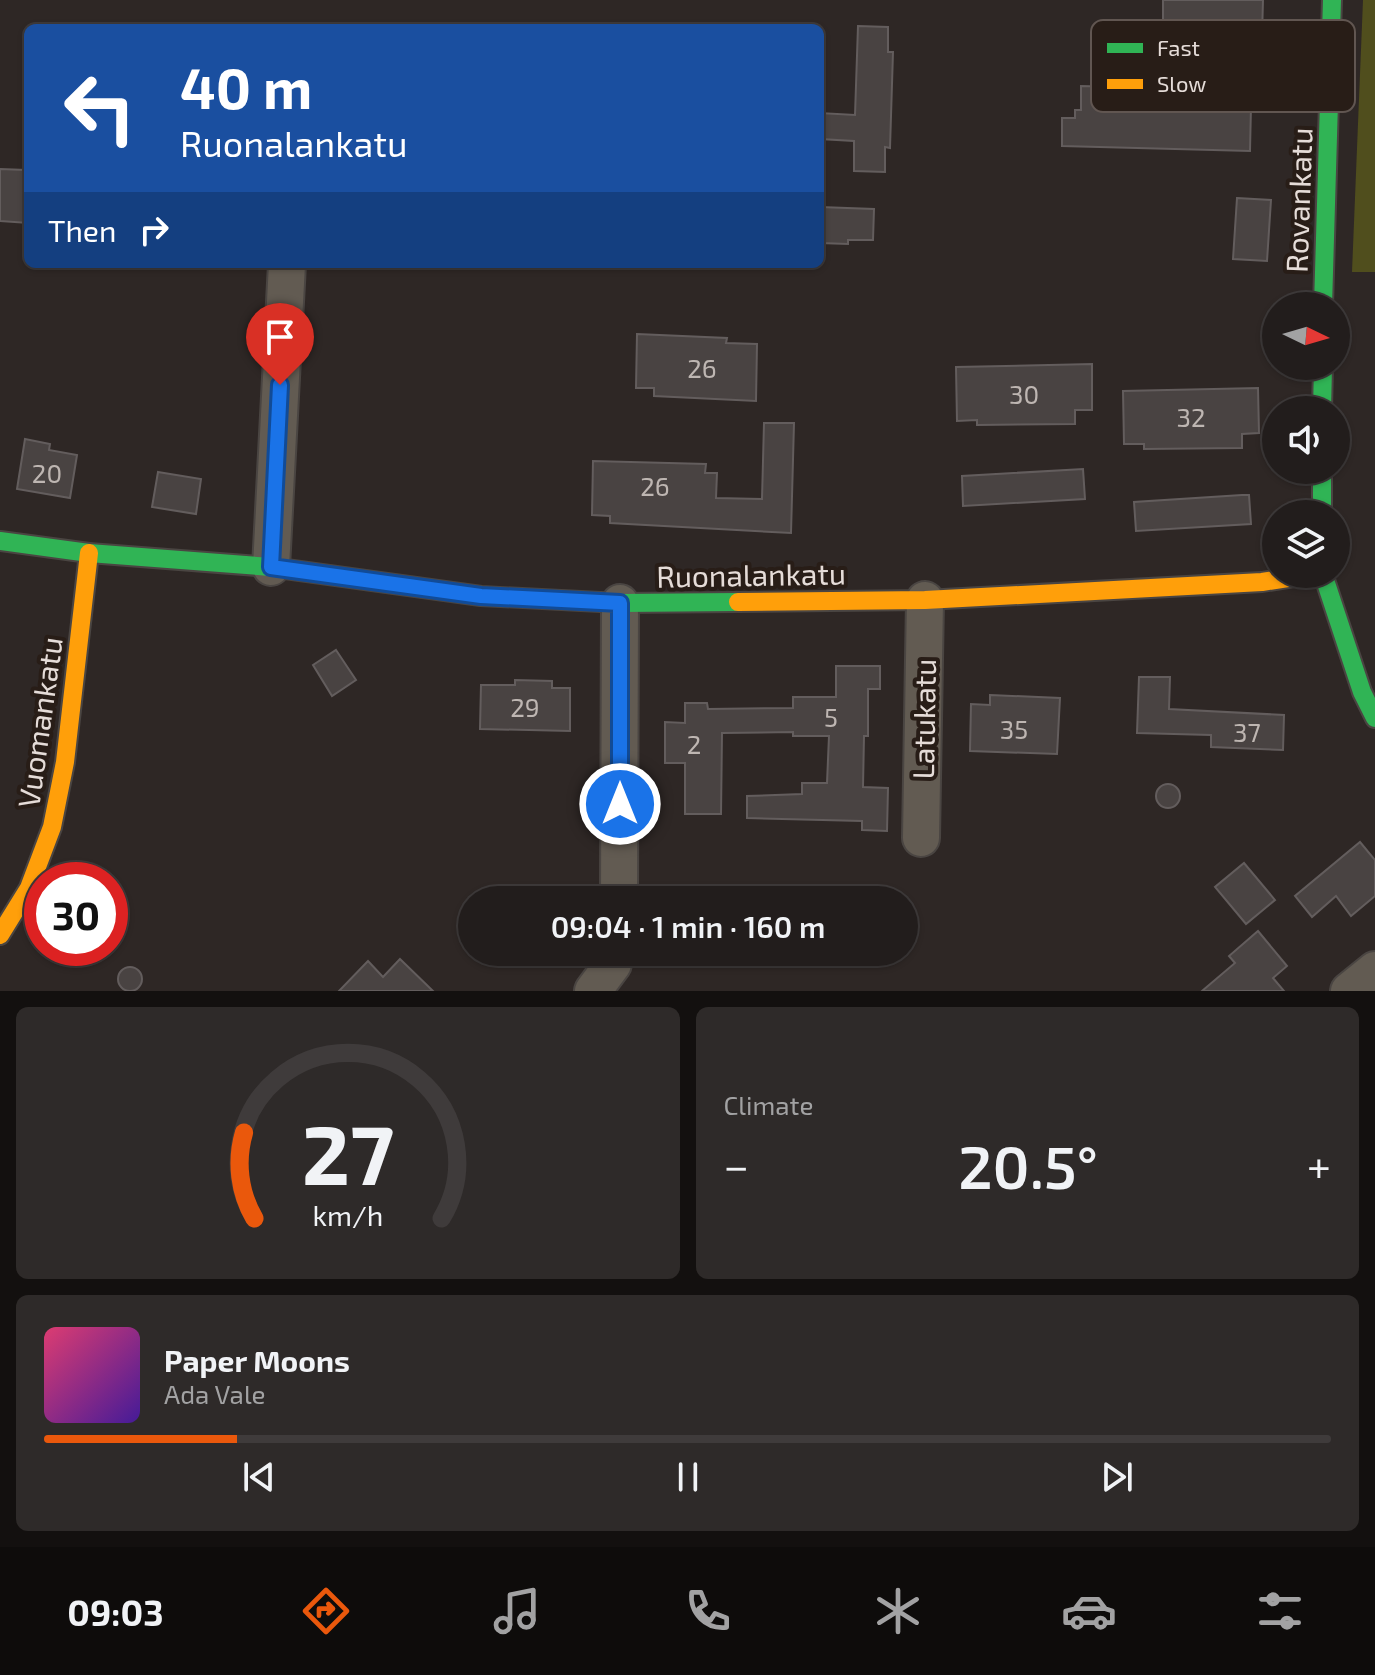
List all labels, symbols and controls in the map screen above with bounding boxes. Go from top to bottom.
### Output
legend [1091,20,1355,112]
text: Fast [1157,34,1200,60]
text: 40 m [180,53,312,120]
icon: left [48,56,152,160]
text: Slow [1157,70,1206,96]
text: Ruonalankatu [180,121,408,164]
street label: Rovankatu [1277,127,1319,273]
icon: right [132,208,176,252]
text: Then [48,212,116,248]
north arrow [1262,292,1350,380]
map controls [1262,292,1350,588]
pin [246,303,314,385]
icon: arrive [258,315,302,359]
house number: 26 [687,352,717,383]
house number: 30 [1009,378,1039,409]
button: sound [1262,396,1350,484]
house number: 32 [1176,401,1206,432]
house number: 20 [32,457,62,488]
house number: 26 [640,470,670,501]
button: layers [1262,500,1350,588]
street label: Ruonalankatu [656,554,846,594]
street label: Vuomankatu [9,634,69,810]
street label: Latukatu [904,658,942,780]
house number: 29 [510,691,540,722]
house number: 5 [824,701,838,732]
house number: 35 [1000,713,1028,744]
house number: 37 [1233,716,1261,747]
house number: 2 [687,728,701,759]
position arrow [578,762,662,846]
speed limit sign: 30 [24,862,128,966]
text: 09:04 · 1 min · 160 m [551,908,825,944]
text: Climate [724,1089,813,1120]
text: 27 [302,1102,394,1202]
text: 20.5° [958,1129,1098,1201]
text: − [724,1138,749,1191]
text: + [1307,1138,1331,1191]
text: km/h [312,1197,383,1232]
text: Paper Moons [164,1342,350,1378]
text: Ada Vale [164,1378,266,1409]
icon: previous [237,1455,281,1499]
icon: pause [666,1455,710,1499]
icon: next [1095,1455,1139,1499]
icon: directions [298,1583,354,1639]
icon: music [489,1583,545,1639]
icon: phone [680,1583,736,1639]
icon: climate [870,1583,926,1639]
icon: car [1061,1583,1117,1639]
icon: filters [1252,1583,1308,1639]
text: 09:03 [67,1590,164,1633]

